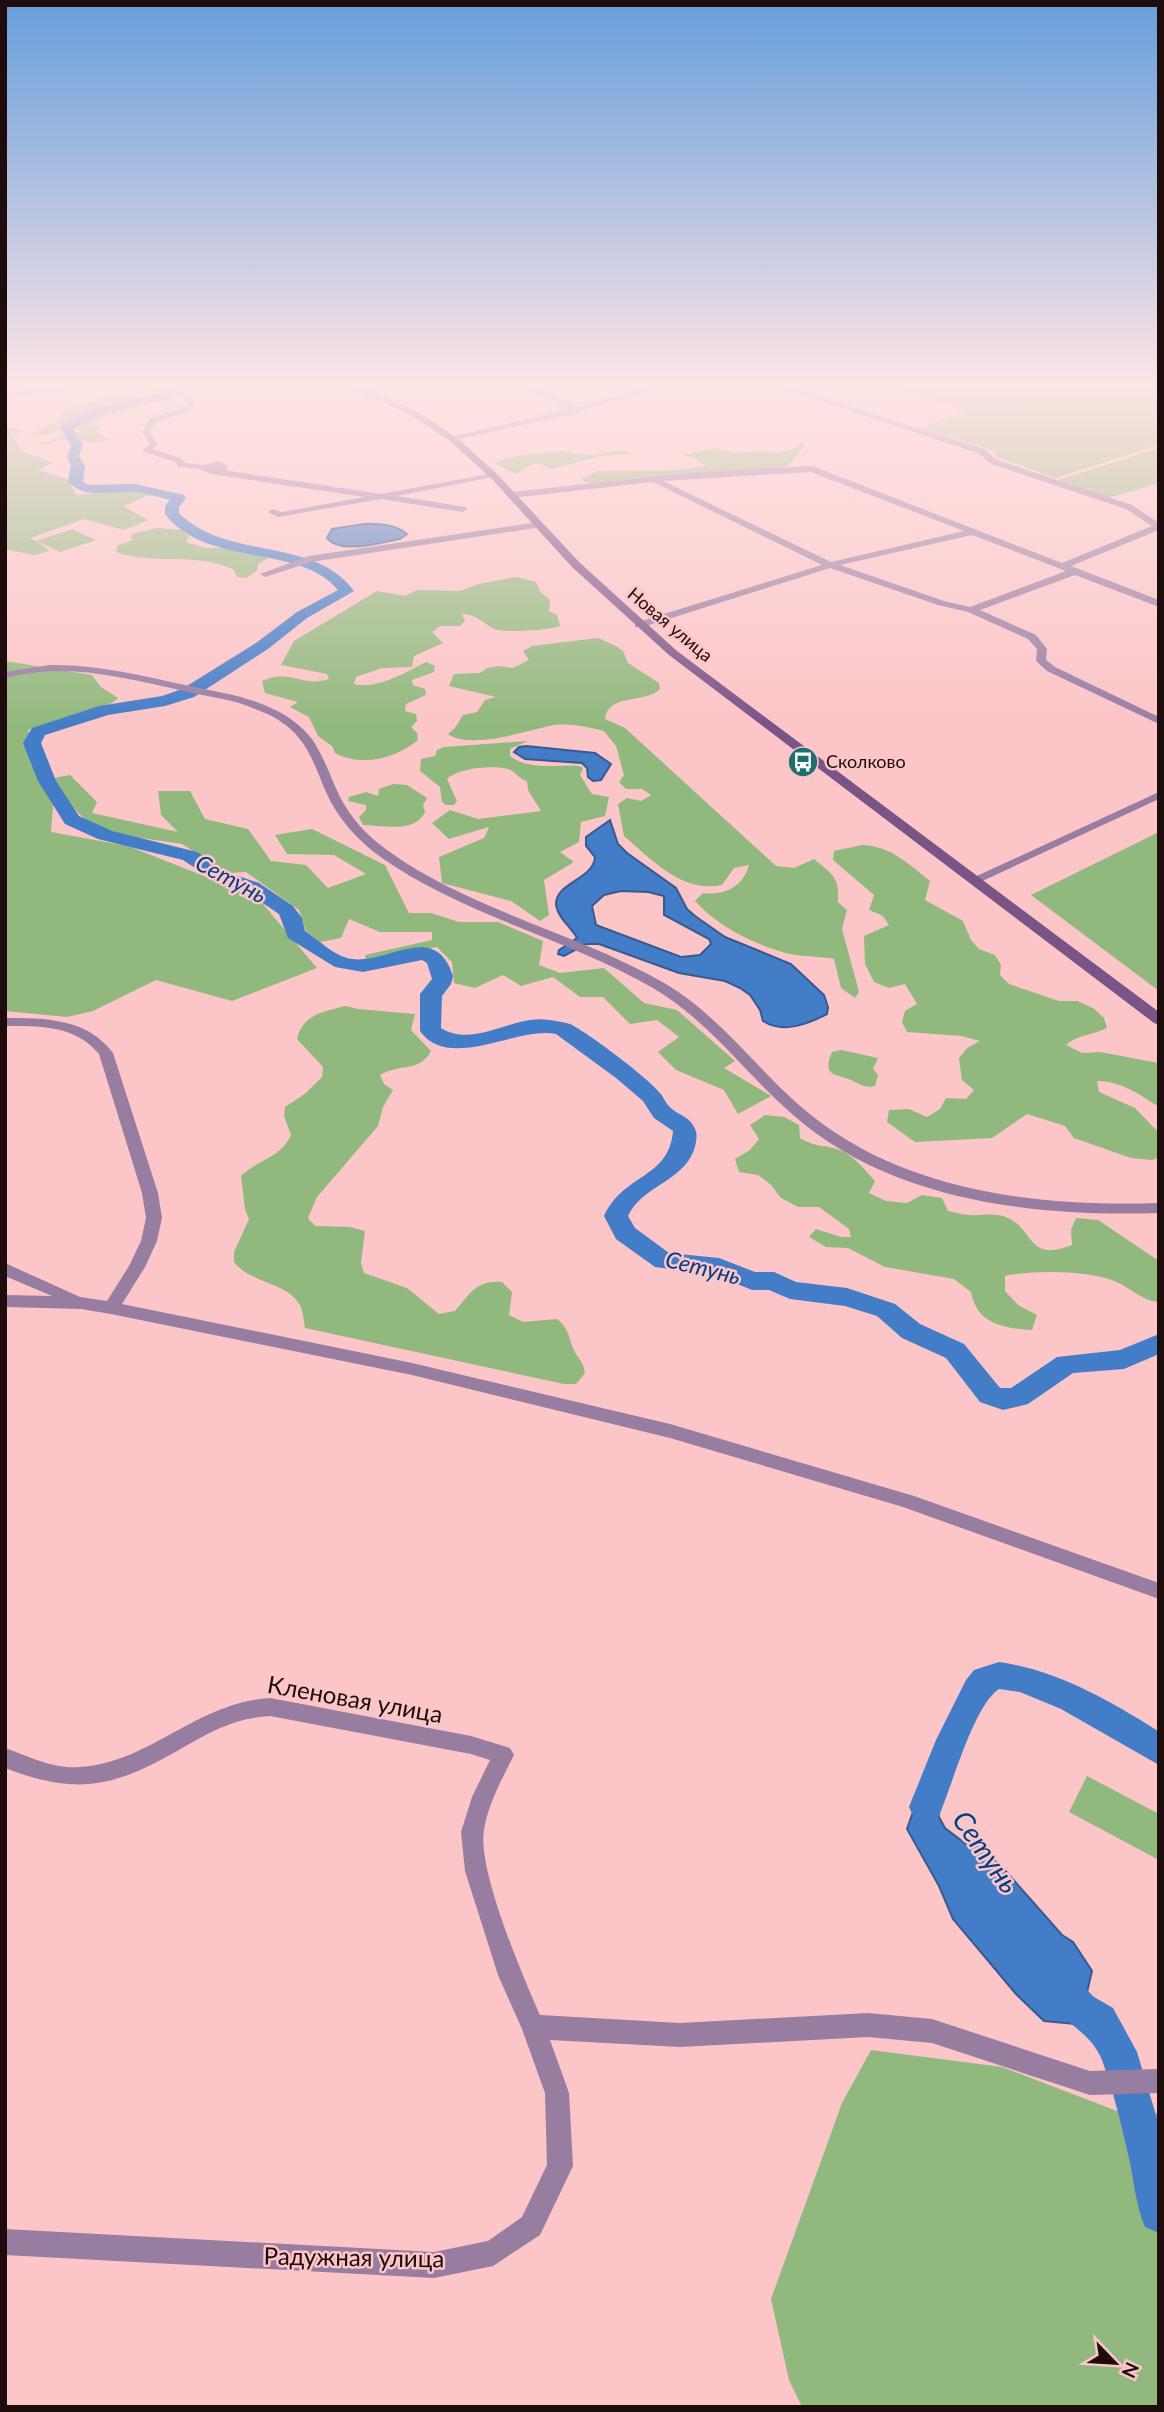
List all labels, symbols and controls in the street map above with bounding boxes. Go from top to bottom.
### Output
street label: Новая улица [624,582,718,666]
bus stop icon: Сколково [786,745,820,779]
place label: Сколково [826,750,906,772]
water label: Сетунь [191,848,272,908]
water label: Сетунь [663,1244,744,1290]
street label: Кленовая улица [265,1669,445,1728]
water label: Сетунь [946,1804,1027,1899]
street label: Радужная улица [264,2240,445,2273]
north arrow [1080,2328,1150,2398]
text: N [1117,2359,1144,2382]

